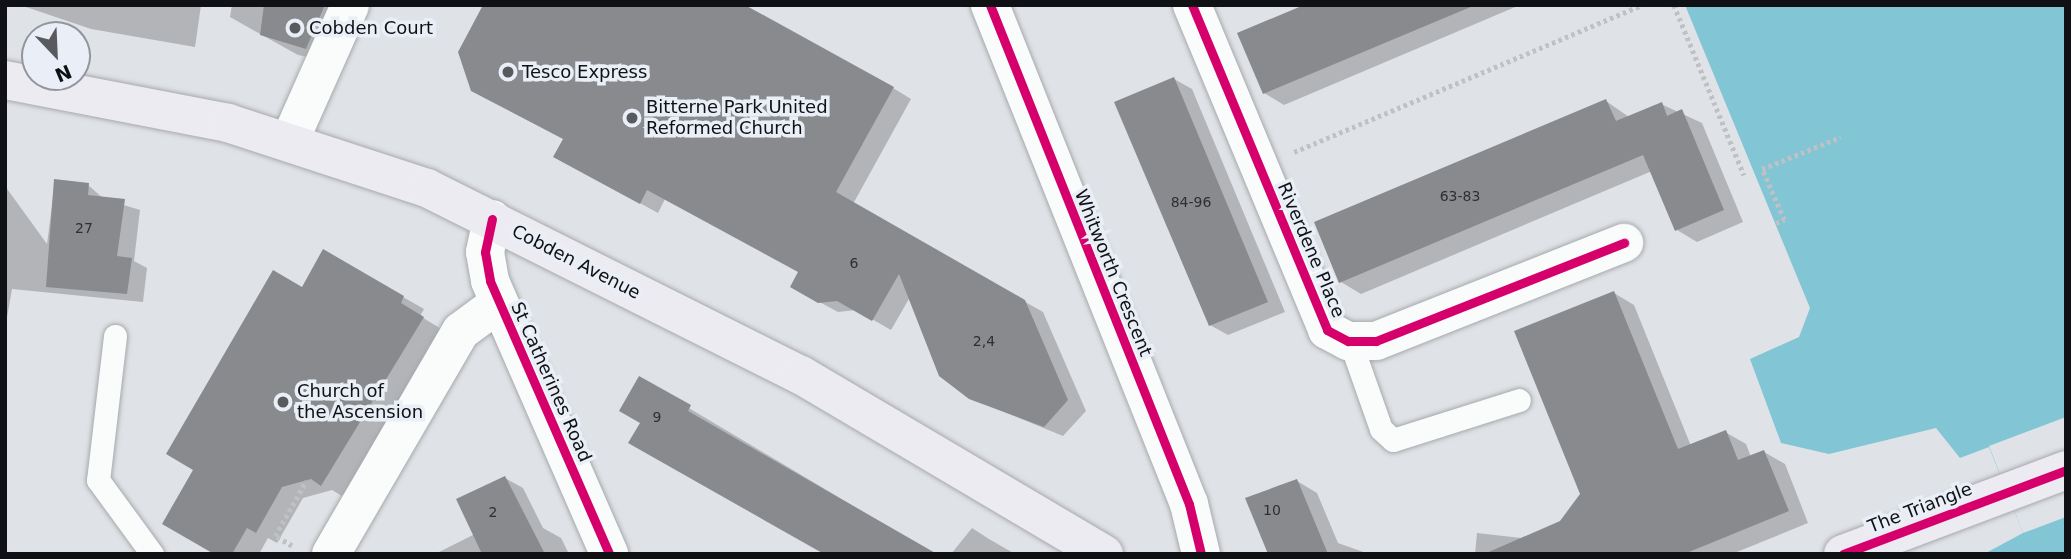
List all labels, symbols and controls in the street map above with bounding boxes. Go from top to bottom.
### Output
place label: Cobden Court [309,17,433,39]
marker: Cobden Court [287,20,303,36]
north arrow [21,21,91,91]
text: N [52,60,75,87]
place label: Tesco Express [522,61,647,83]
marker: Tesco Express [500,64,516,80]
place label: Bitterne Park United Reformed Church [646,97,828,140]
marker: Bitterne Park United Reformed Church [624,110,640,126]
street label: Riverdene Place [1273,179,1349,321]
street label: Whitworth Crescent [1070,186,1156,360]
house number: 63-83 [1440,188,1480,204]
house number: 84-96 [1171,194,1211,210]
house number: 27 [75,220,93,236]
street label: Cobden Avenue [508,220,644,304]
house number: 6 [850,255,858,271]
street label: St Catherines Road [506,299,596,465]
house number: 2,4 [973,333,995,349]
place label: Church of the Ascension [297,381,423,424]
marker: Church of the Ascension [275,394,291,410]
house number: 9 [653,409,661,425]
street label: The Triangle [1865,478,1975,538]
house number: 10 [1263,502,1281,518]
house number: 2 [489,504,497,520]

